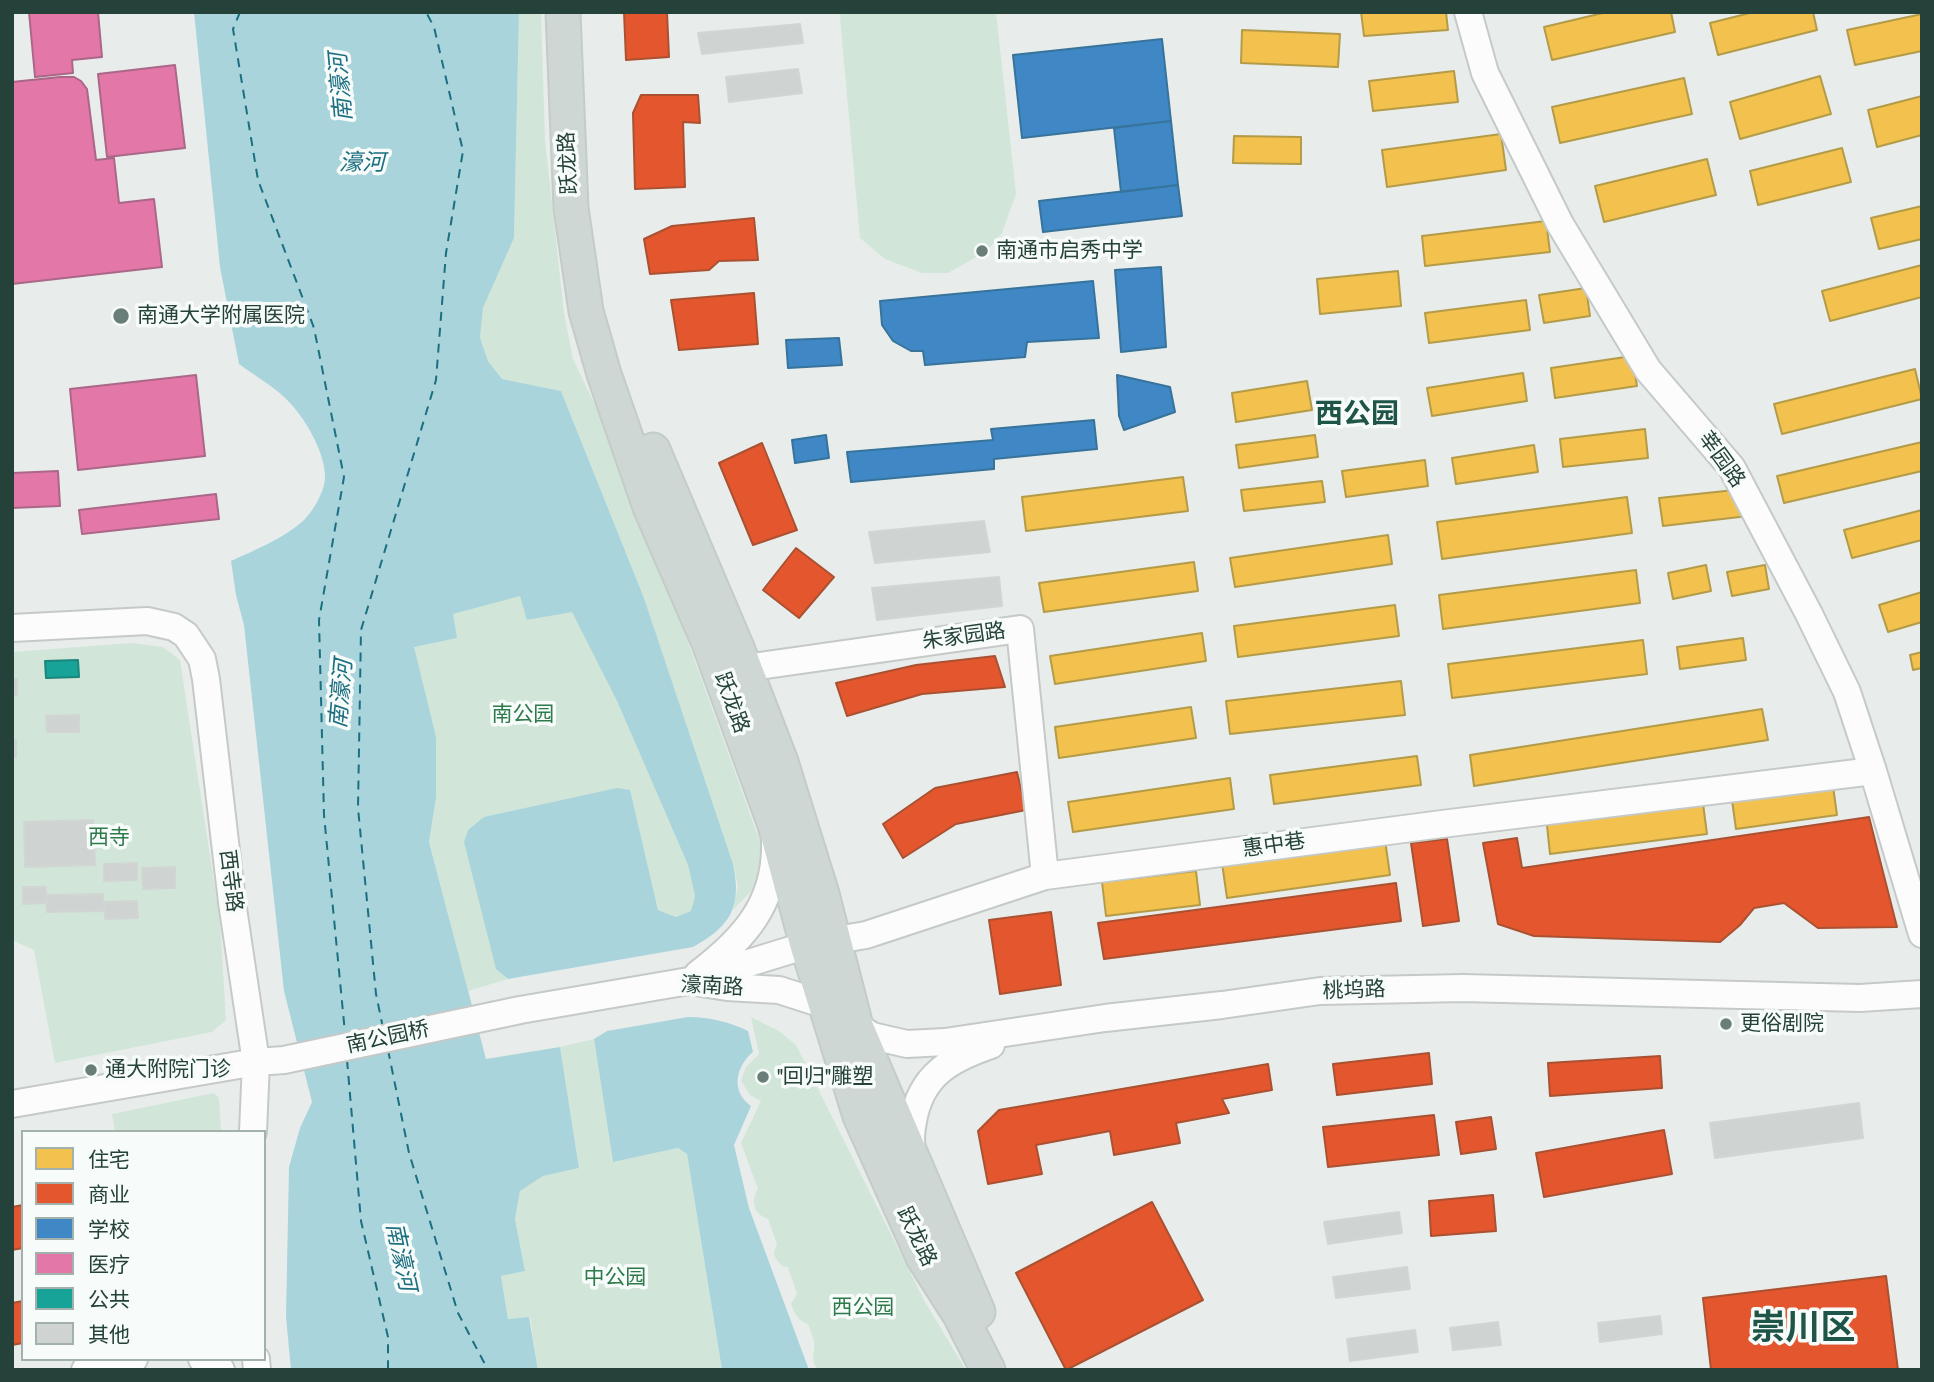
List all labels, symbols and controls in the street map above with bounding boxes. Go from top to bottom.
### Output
water label: 南濠河 [325,51,359,123]
street label: 跃龙路 [555,131,583,195]
water label: 濠河 [339,150,385,178]
place label: 南通市启秀中学 [996,238,1143,264]
marker: 南通市启秀中学 [974,243,990,259]
place label: 南通大学附属医院 [137,303,305,329]
marker: 南通大学附属医院 [111,306,131,326]
district label: 西公园 [1315,398,1399,432]
street label: 莘园路 [1692,427,1750,493]
street label: 朱家园路 [921,619,1007,655]
water label: 南濠河 [325,658,359,730]
street label: 跃龙路 [708,669,754,737]
park label: 南公园 [492,702,554,728]
park label: 西寺 [88,825,130,851]
street label: 惠中巷 [1241,829,1307,863]
street label: 西寺路 [214,848,246,914]
street label: 濠南路 [680,973,744,1001]
street label: 桃坞路 [1322,977,1386,1005]
place label: 更俗剧院 [1740,1011,1824,1037]
marker: 更俗剧院 [1718,1016,1734,1032]
street label: 南公园桥 [344,1017,432,1059]
place label: 通大附院门诊 [105,1057,231,1083]
marker: 通大附院门诊 [83,1062,99,1078]
place label: "回归"雕塑 [777,1064,873,1090]
marker: "回归"雕塑 [755,1069,771,1085]
legend [21,1130,266,1361]
text: 住宅 [88,1145,130,1174]
text: 商业 [88,1180,130,1209]
street label: 跃龙路 [891,1203,941,1271]
text: 学校 [88,1215,130,1244]
water label: 南濠河 [379,1220,421,1294]
text: 医疗 [88,1250,130,1279]
park label: 中公园 [584,1265,646,1291]
text: 公共 [88,1285,130,1314]
park label: 西公园 [832,1295,894,1321]
district label: 崇川区 [1751,1309,1855,1351]
text: 其他 [88,1320,130,1349]

